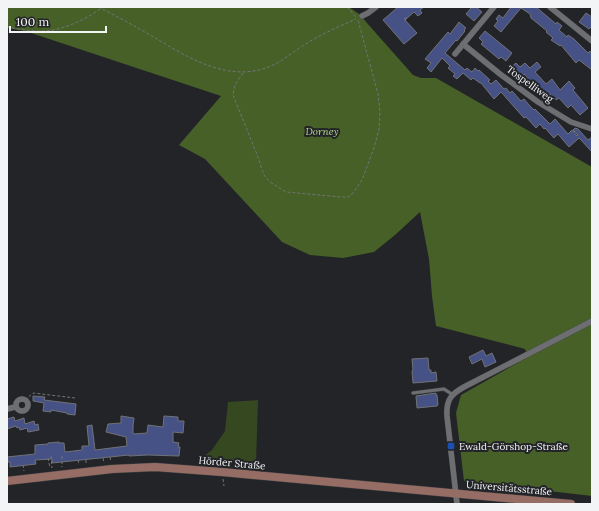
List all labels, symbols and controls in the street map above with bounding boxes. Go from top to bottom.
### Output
scale bar [10,8,106,34]
text: 100 m [16,14,49,29]
street label: Tospelliweg [504,63,556,106]
park label: Dorney [305,125,339,138]
place label: Ewald-Görshop-Straße [459,440,568,453]
marker: Ewald-Görshop-Straße [446,441,456,451]
street label: Hörder Straße [198,454,267,472]
street label: Universitätsstraße [465,478,553,498]

